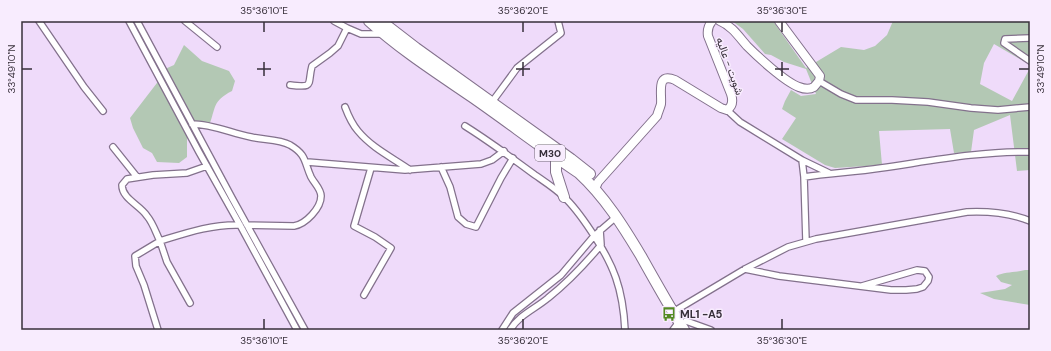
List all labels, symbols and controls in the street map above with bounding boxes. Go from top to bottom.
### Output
text: 35°36'10"E [240,4,288,17]
text: 35°36'20"E [498,4,548,17]
text: 35°36'30"E [757,4,808,17]
street label: شويت - عاليه [713,35,747,97]
text: 33°49'10"N [5,44,18,93]
text: 33°49'10"N [1034,44,1047,93]
road number: M30 [535,145,565,161]
bus stop icon: ML1 -A5 [661,306,677,322]
place label: ML1 -A5 [680,307,723,321]
text: 35°36'10"E [240,334,288,347]
text: 35°36'20"E [498,334,548,347]
text: 35°36'30"E [757,334,808,347]

